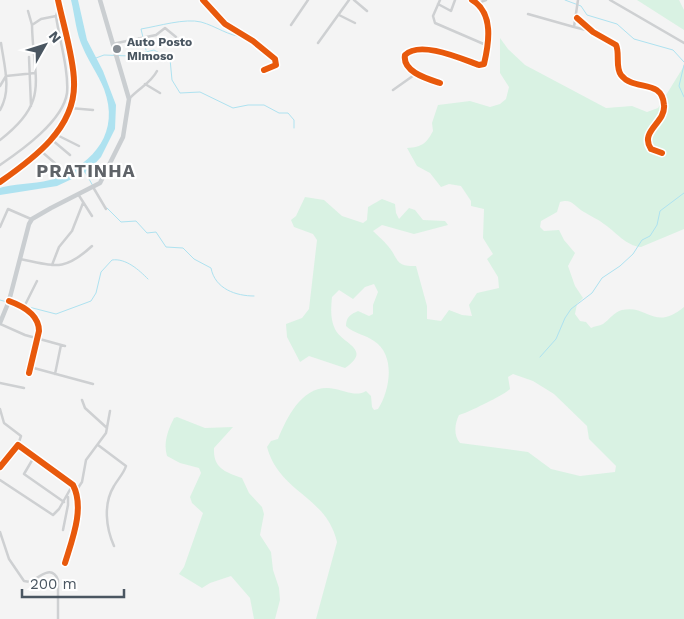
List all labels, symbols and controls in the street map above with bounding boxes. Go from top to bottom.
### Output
north arrow [20,20,70,70]
text: N [46,28,65,46]
place label: Auto Posto Mimoso [127,35,192,63]
marker: Auto Posto Mimoso [111,43,123,55]
district label: PRATINHA [36,160,136,181]
scale bar [22,566,125,598]
text: 200 m [30,575,77,593]

